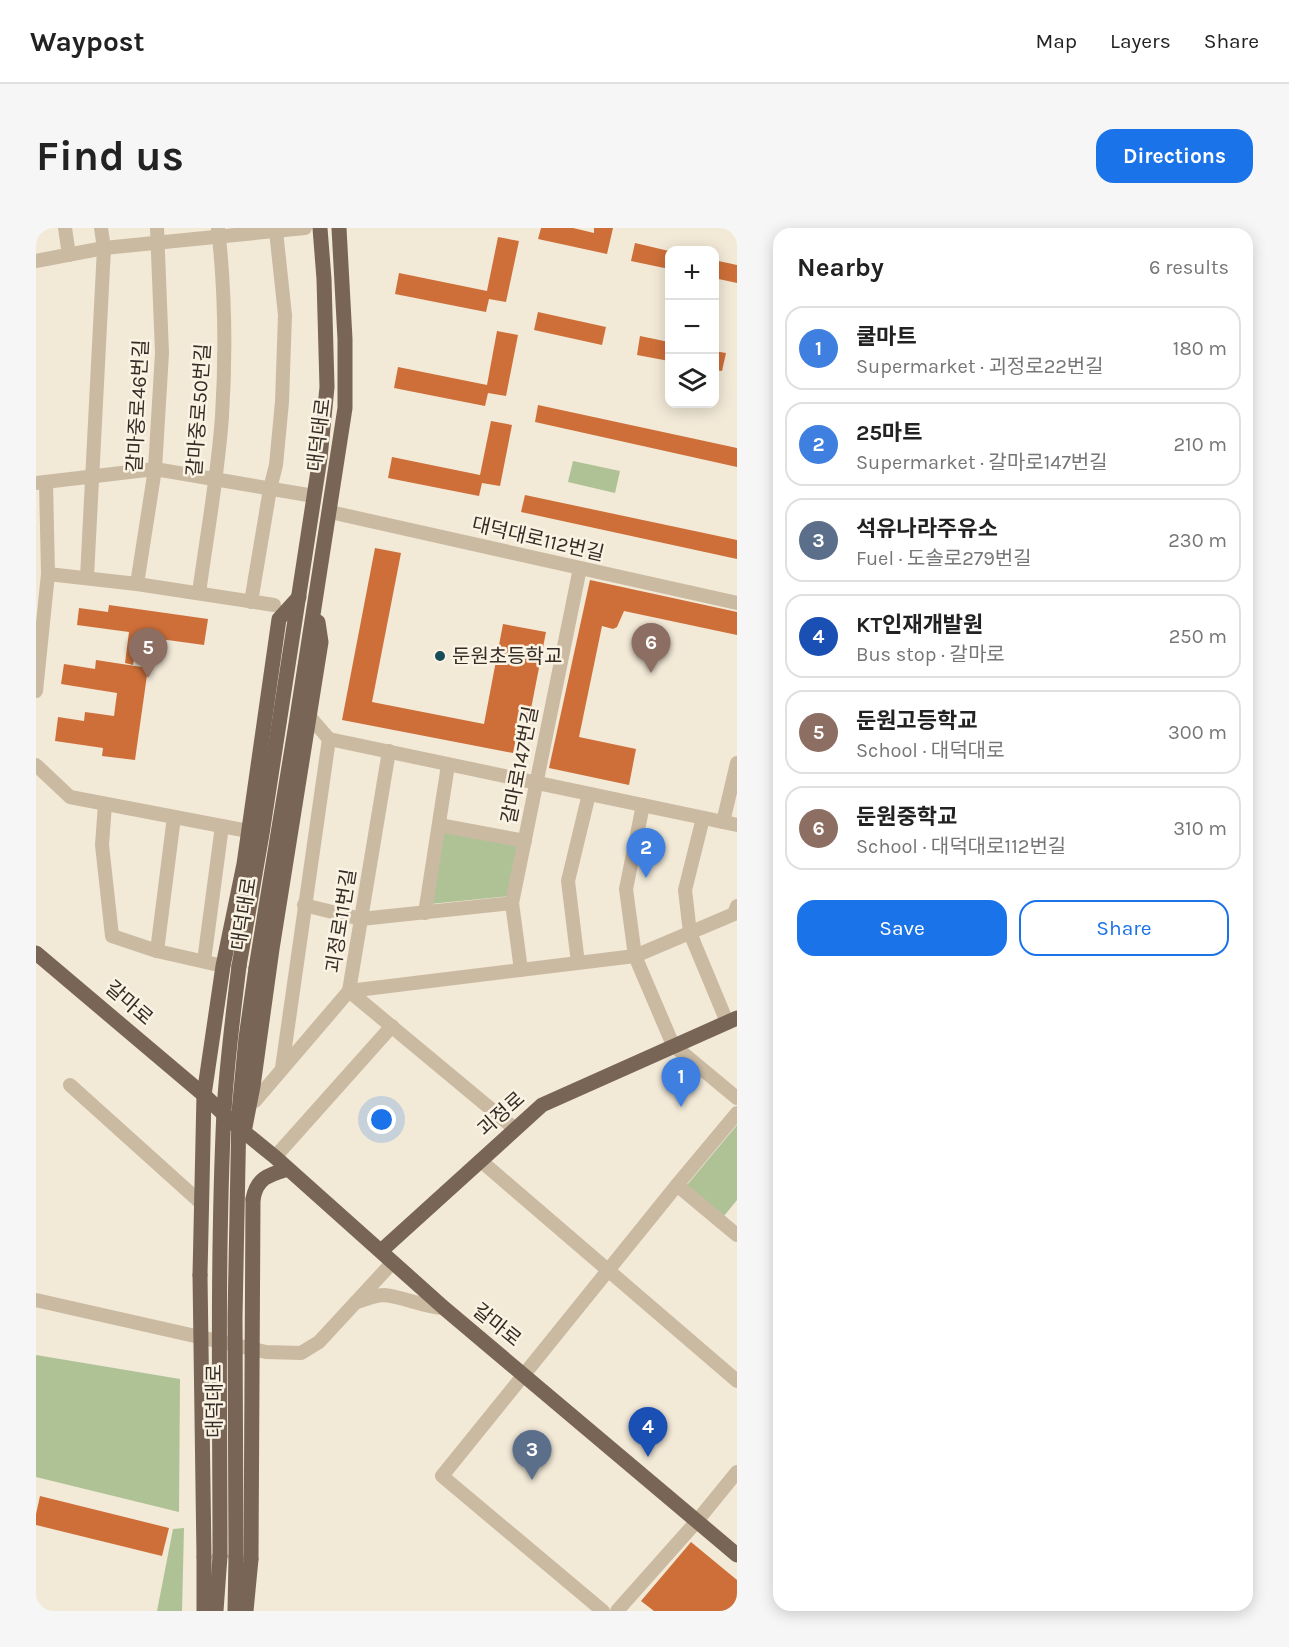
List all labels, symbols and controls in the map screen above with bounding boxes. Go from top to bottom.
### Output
text: Waypost [30,25,145,58]
text: Map [1035,29,1077,53]
text: Layers [1110,29,1171,53]
text: Share [1204,29,1259,53]
button: Directions [1096,129,1253,183]
text: Find us [36,131,184,181]
map controls [665,246,719,408]
button: + [665,246,719,300]
text: Nearby [797,252,884,283]
text: 6 results [1149,256,1229,279]
button: − [665,300,719,354]
text: 쿨마트 [856,324,917,350]
text: 1 [815,337,822,360]
text: 180 m [1173,337,1227,360]
street label: 갈마중로46번길 [123,339,153,473]
street label: 갈마중로50번길 [183,343,215,477]
button: layers [665,354,719,408]
text: Supermarket · 괴정로22번길 [856,355,1104,378]
street label: 대덕대로 [303,397,335,473]
text: 25마트 [856,420,923,446]
text: 2 [812,433,825,456]
text: 210 m [1173,433,1227,456]
text: Supermarket · 갈마로147번길 [856,451,1108,474]
street label: 대덕대로112번길 [470,513,606,565]
text: 석유나라주유소 [856,516,998,542]
text: 3 [812,529,825,552]
text: 230 m [1168,529,1227,552]
text: Fuel · 도솔로279번길 [856,547,1032,570]
text: KT인재개발원 [856,612,983,638]
pin: 6 [632,624,670,673]
text: 4 [813,625,824,648]
text: 250 m [1169,625,1227,648]
pin: 5 [128,628,168,678]
text: Bus stop · 갈마로 [856,643,1005,666]
place label: 둔원초등학교 [452,645,562,668]
marker: 둔원초등학교 [433,649,447,663]
street label: 갈마로147번길 [497,704,543,826]
text: 둔원고등학교 [856,708,977,734]
text: 5 [813,721,824,744]
text: 300 m [1168,721,1227,744]
text: School · 대덕대로 [856,739,1005,762]
text: 둔원중학교 [856,804,957,830]
text: 6 [812,817,825,840]
text: 310 m [1173,817,1227,840]
pin: 2 [626,828,666,878]
text: School · 대덕대로112번길 [856,835,1066,858]
street label: 괴정로11번길 [321,867,361,975]
street label: 대덕대로 [227,876,261,952]
button: Save [797,900,1007,956]
button: Share [1019,900,1229,956]
street label: 갈마로 [101,976,157,1030]
pin: 1 [662,1058,700,1107]
street label: 괴정로 [473,1087,529,1141]
your location [367,1105,396,1134]
street label: 갈마로 [468,1299,526,1351]
street label: 대덕대로 [203,1364,226,1438]
pin: 4 [628,1408,668,1457]
pin: 3 [512,1430,552,1480]

